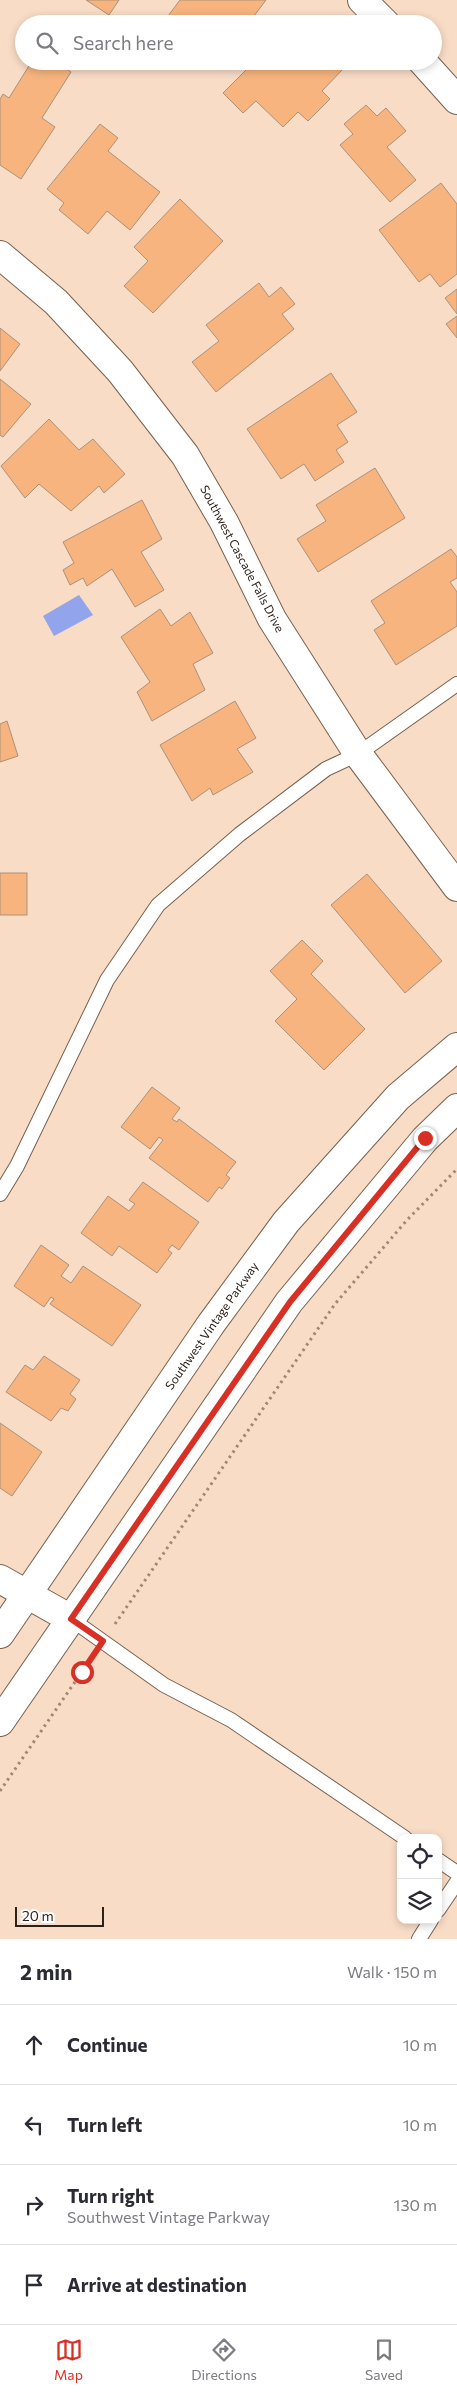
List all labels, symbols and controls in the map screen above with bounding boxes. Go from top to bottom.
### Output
search box [15,15,442,70]
icon: search [33,29,61,57]
text: Search here [73,31,173,54]
street label: Southwest Cascade Falls Drive [198,483,288,634]
route end [414,1127,437,1150]
street label: Southwest Vintage Parkway [162,1259,261,1392]
route start [71,1661,94,1684]
map controls [397,1834,442,1924]
button: locate [397,1834,442,1879]
button: layers [397,1879,442,1924]
scale bar [15,1904,104,1927]
text: 20 m [22,1907,54,1924]
text: 2 min [20,1959,72,1984]
text: Walk · 150 m [347,1962,437,1981]
icon: ahead [20,2031,48,2059]
text: Continue [67,2033,147,2056]
text: 10 m [403,2035,437,2054]
icon: left [20,2111,48,2139]
text: Turn left [67,2113,142,2136]
text: 10 m [403,2115,437,2134]
text: Turn right [67,2184,154,2207]
icon: right [20,2191,48,2219]
text: 130 m [394,2195,437,2214]
text: Southwest Vintage Parkway [67,2207,270,2226]
icon: arrive [20,2271,48,2299]
text: Arrive at destination [67,2273,247,2296]
tab: Map [54,2336,83,2383]
tab: Directions [191,2336,257,2383]
tab: Saved [365,2336,403,2383]

